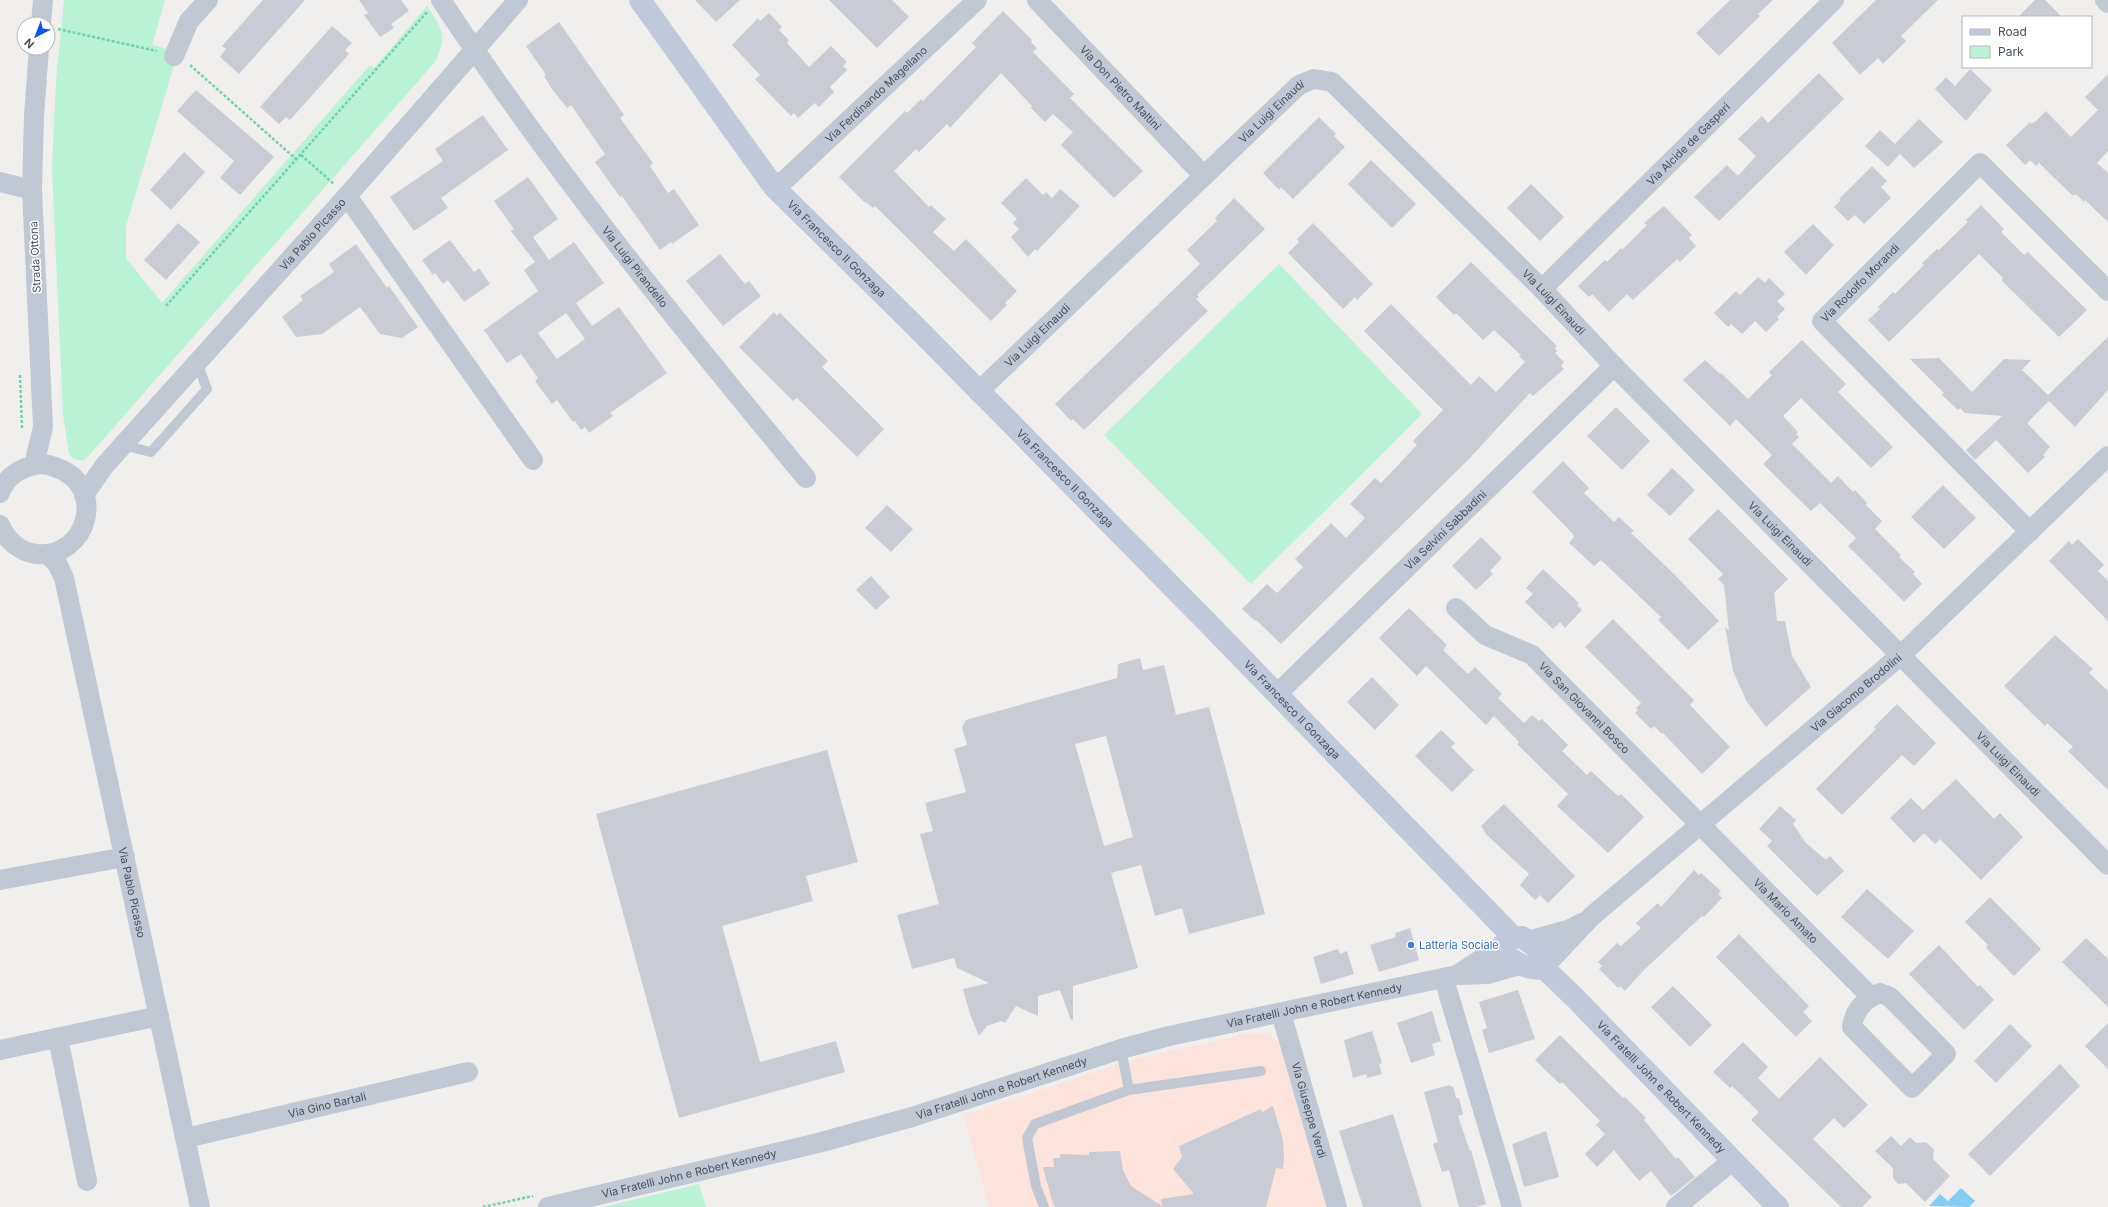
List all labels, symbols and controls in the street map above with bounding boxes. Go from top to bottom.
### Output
north arrow [16,16,56,56]
legend [1962,16,2092,68]
text: Road [1998,24,2027,39]
text: N [22,35,37,51]
street label: Via Ferdinando Magellano [822,43,930,146]
street label: Via Don Pietro Maltini [1077,43,1164,133]
text: Park [1998,44,2024,59]
street label: Via Luigi Einaudi [1236,77,1306,146]
street label: Via Alcide de Gasperi [1644,100,1733,188]
street label: Via Pablo Picasso [276,195,349,273]
street label: Via Francesco II Gonzaga [784,197,889,300]
street label: Strada Ottona [26,221,44,293]
street label: Via Luigi Pirandello [599,224,671,311]
street label: Via Rodolfo Morandi [1818,241,1902,325]
street label: Via Luigi Einaudi [1519,266,1588,338]
street label: Via Luigi Einaudi [1002,301,1073,370]
street label: Via Francesco II Gonzaga [1014,426,1117,530]
street label: Via Selvini Sabbadini [1402,487,1489,573]
street label: Via Luigi Einaudi [1745,499,1815,569]
street label: Via Giacomo Brodolini [1808,651,1904,735]
street label: Via Francesco II Gonzaga [1241,657,1343,762]
street label: Via San Giovanni Bosco [1536,659,1633,757]
street label: Via Luigi Einaudi [1973,729,2043,799]
street label: Via Pablo Picasso [115,846,149,940]
street label: Via Mario Amato [1750,875,1821,947]
place label: Latteria Sociale [1419,938,1499,952]
marker: Latteria Sociale [1406,940,1416,950]
street label: Via Fratelli John e Robert Kennedy [1225,980,1403,1031]
street label: Via Fratelli John e Robert Kennedy [1594,1018,1729,1156]
street label: Via Fratelli John e Robert Kennedy [914,1054,1089,1122]
street label: Via Giuseppe Verdi [1289,1061,1329,1160]
street label: Via Gino Bartali [287,1089,368,1121]
street label: Via Fratelli John e Robert Kennedy [600,1146,778,1201]

